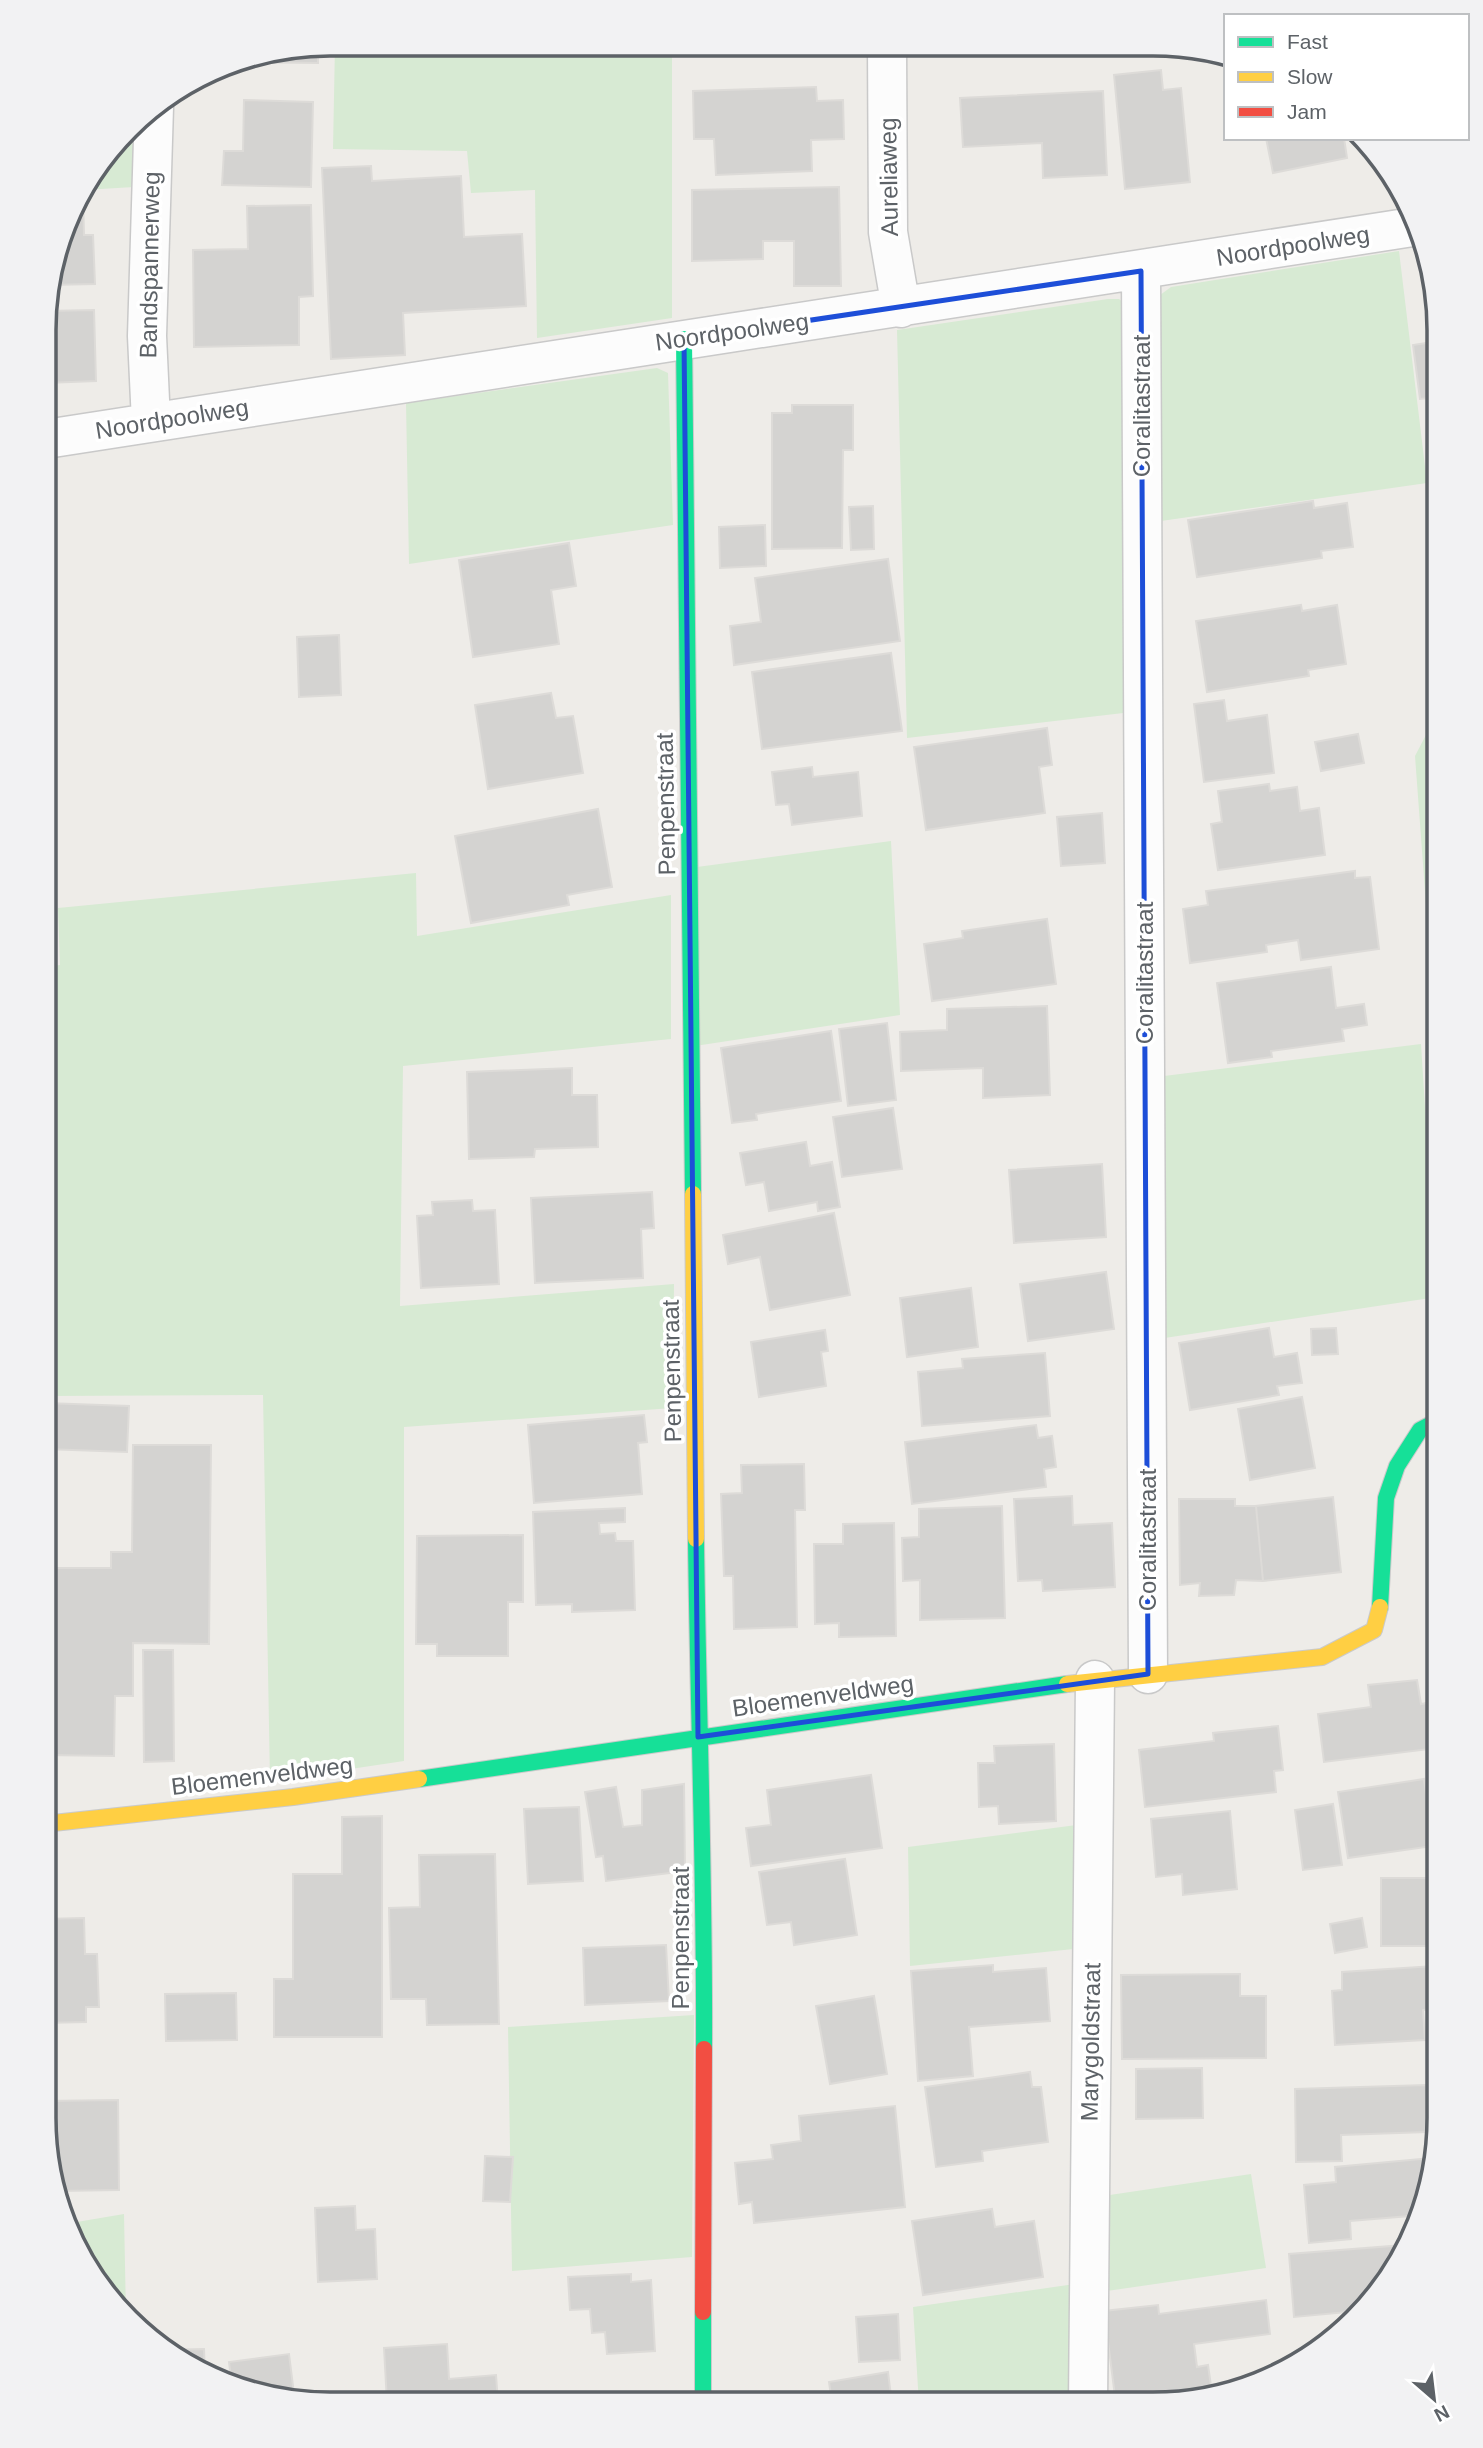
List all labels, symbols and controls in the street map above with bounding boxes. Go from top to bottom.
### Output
legend [1224,14,1469,140]
text: Fast [1287,30,1328,53]
text: Slow [1287,65,1333,88]
text: Jam [1287,100,1327,123]
street label: Aureliaweg [874,117,903,237]
street label: Bandspannerweg [134,171,165,359]
street label: Noordpoolweg [1214,220,1371,271]
street label: Noordpoolweg [653,307,810,356]
street label: Coralitastraat [1128,334,1155,477]
street label: Noordpoolweg [93,393,250,444]
street label: Penpenstraat [651,732,680,876]
street label: Coralitastraat [1131,901,1158,1044]
street label: Penpenstraat [657,1299,686,1443]
street label: Coralitastraat [1134,1468,1161,1611]
street label: Bloemenveldweg [731,1669,915,1722]
street label: Bloemenveldweg [170,1751,354,1800]
street label: Penpenstraat [667,1866,694,2009]
street label: Marygoldstraat [1076,1962,1105,2122]
north arrow [1399,2364,1469,2434]
text: N [1431,2401,1453,2426]

